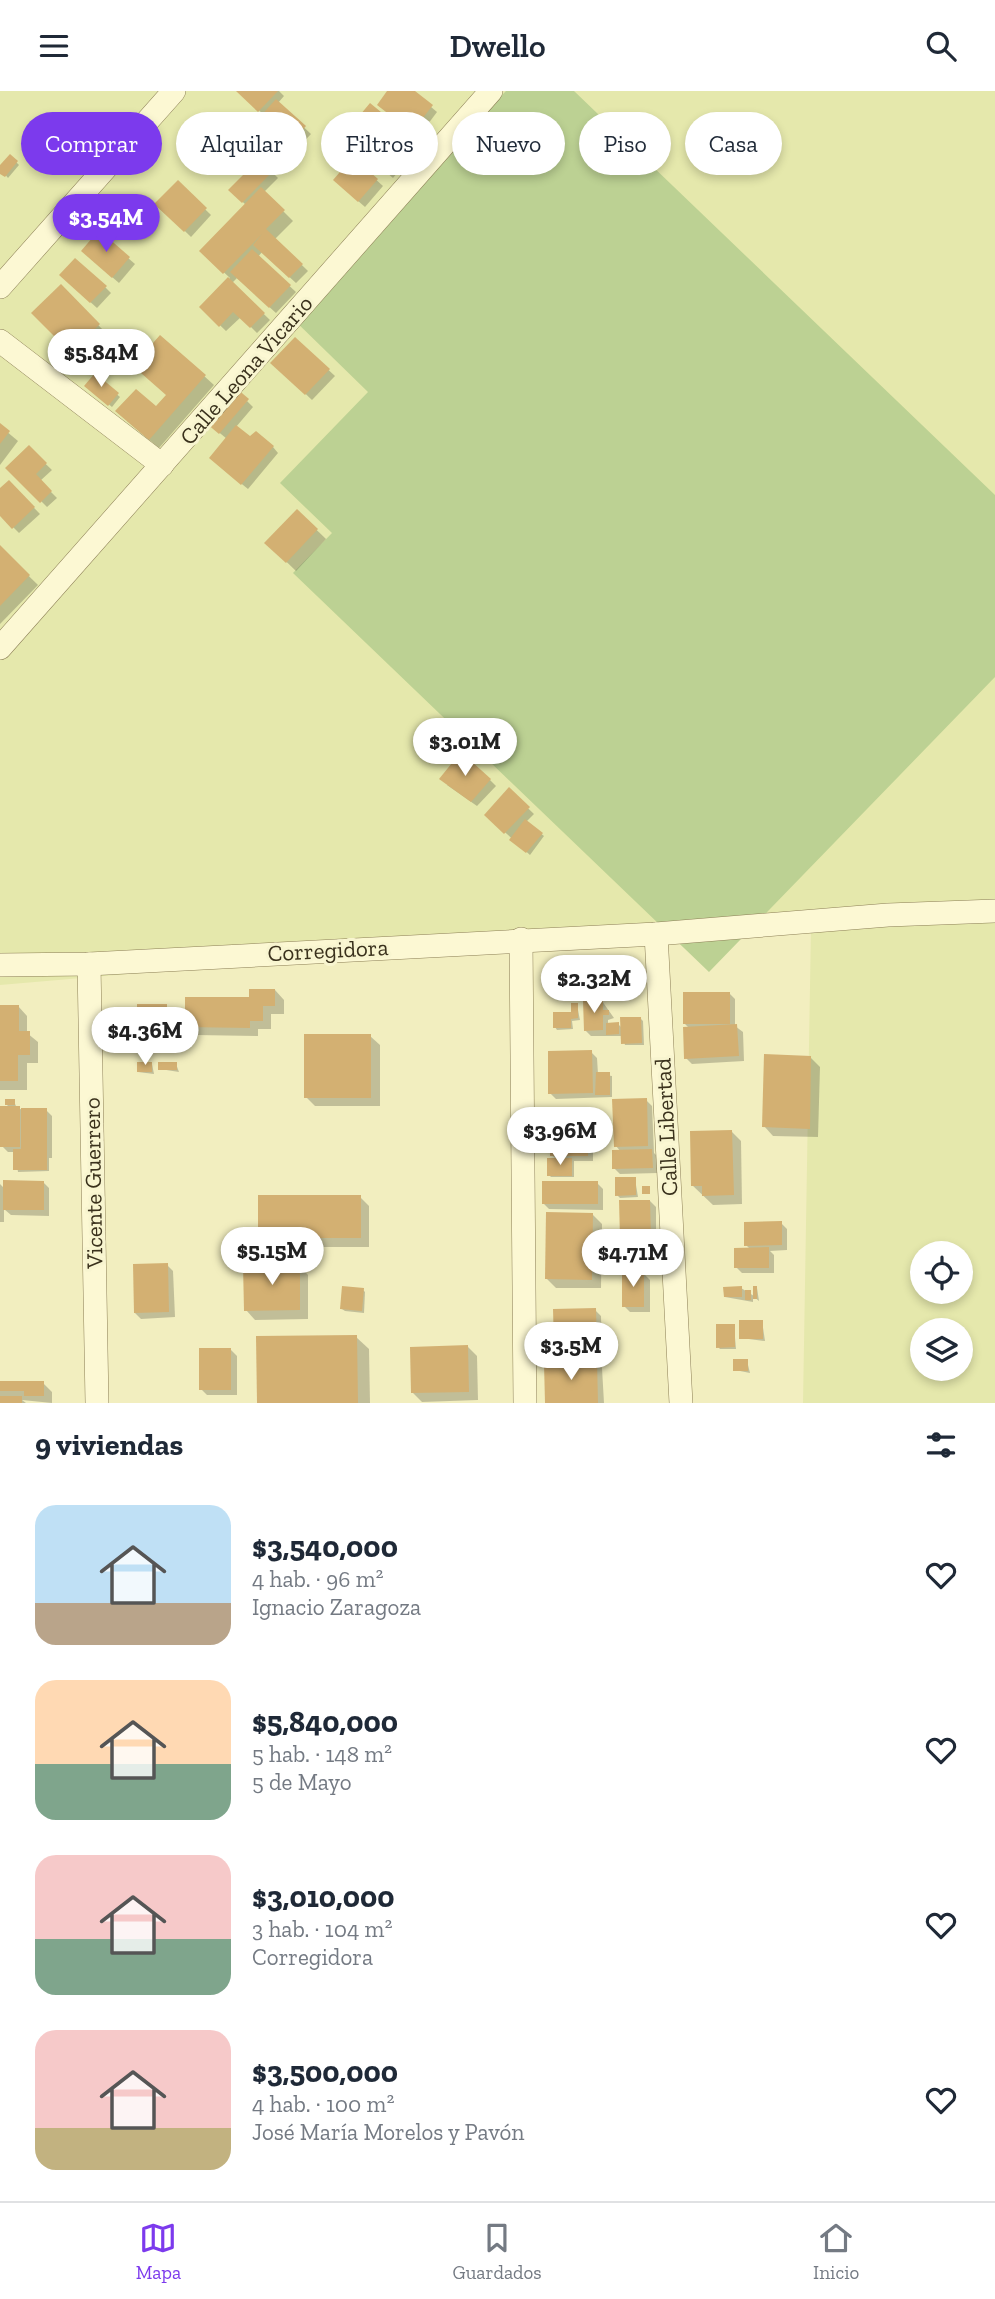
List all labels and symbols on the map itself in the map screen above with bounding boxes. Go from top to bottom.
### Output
pin: $3.54M [49,195,163,254]
street label: Calle Leona Vicario [174,290,318,450]
pin: $5.84M [44,329,158,389]
pin: $3.01M [408,719,522,778]
street label: Corregidora [267,933,389,967]
pin: $2.32M [537,955,651,1015]
pin: $4.36M [88,1007,202,1067]
street label: Calle Libertad [648,1057,684,1197]
street label: Vicente Guerrero [78,1097,109,1270]
pin: $3.96M [503,1107,617,1167]
pin: $5.15M [215,1227,329,1287]
pin: $4.71M [576,1229,690,1289]
pin: $3.5M [522,1323,620,1382]

